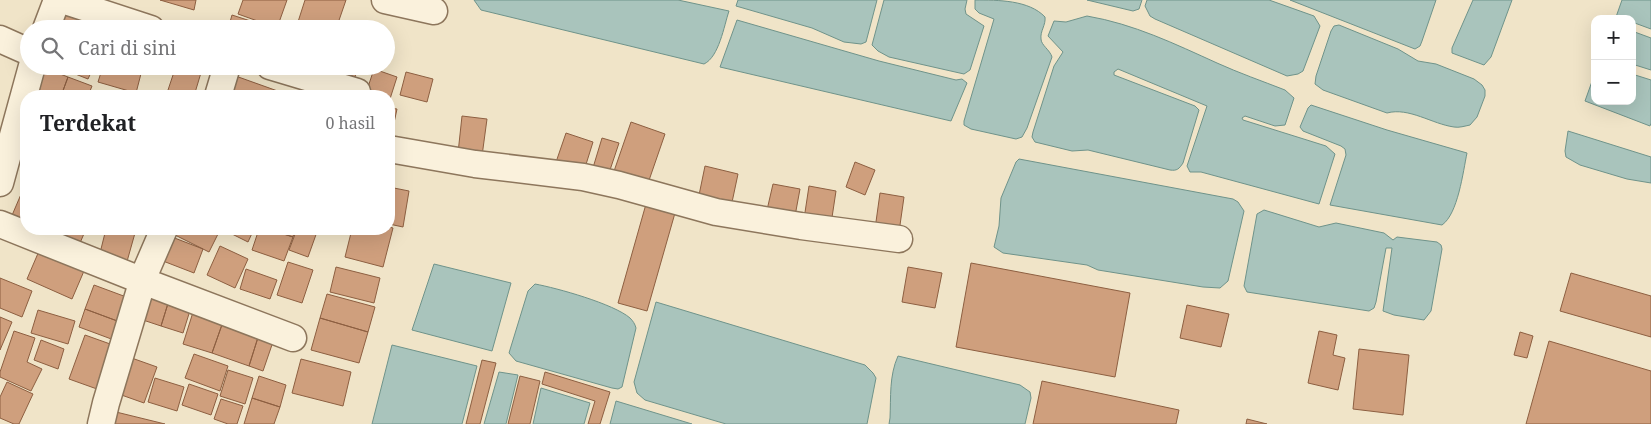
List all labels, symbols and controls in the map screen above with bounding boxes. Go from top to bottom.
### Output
map controls [1591,15,1636,105]
button: + [1591,15,1636,60]
search box [20,20,395,75]
icon: search [38,34,66,62]
text: Cari di sini [78,35,176,61]
button: − [1591,60,1636,105]
text: Terdekat [40,109,136,137]
text: 0 hasil [325,112,375,134]

